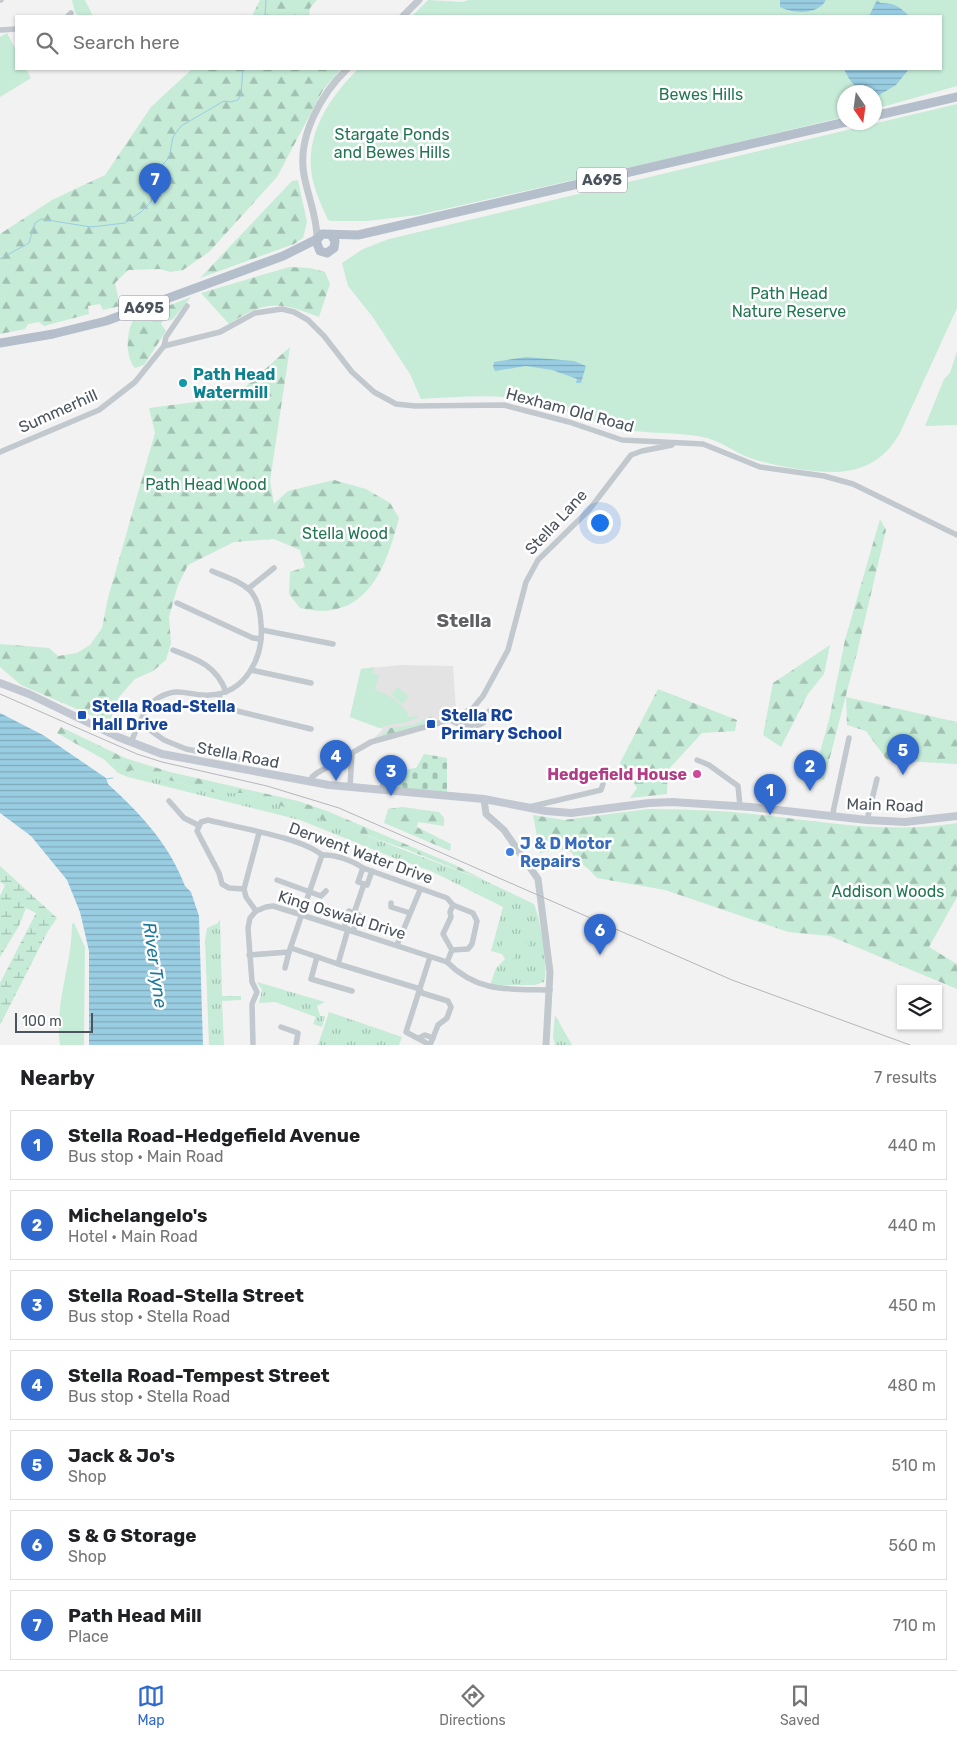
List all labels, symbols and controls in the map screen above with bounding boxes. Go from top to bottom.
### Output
search box [15,15,942,70]
icon: search [33,29,61,57]
text: Search here [73,31,180,54]
park label: Bewes Hills [659,85,743,104]
north arrow [837,85,882,130]
park label: Stargate Ponds and Bewes Hills [334,125,450,162]
pin: 7 [139,163,171,204]
road number: A695 [577,168,627,192]
park label: Path Head Nature Reserve [732,284,846,321]
road number: A695 [119,296,169,320]
place label: Path Head Watermill [193,365,275,402]
marker: Path Head Watermill [177,377,189,389]
street label: Hexham Old Road [504,384,636,436]
street label: Summerhill [16,385,100,437]
park label: Path Head Wood [145,475,267,494]
street label: Stella Lane [521,485,591,559]
your location [587,510,613,536]
park label: Stella Wood [302,524,388,543]
district label: Stella [437,609,491,632]
place label: Stella Road-Stella Hall Drive [92,697,236,734]
place label: Stella RC Primary School [441,706,562,743]
marker: Stella Road-Stella Hall Drive [76,709,88,721]
marker: Stella RC Primary School [425,718,437,730]
pin: 5 [887,734,919,775]
street label: Stella Road [195,738,281,772]
pin: 4 [320,740,352,781]
pin: 2 [794,750,826,791]
pin: 3 [375,755,407,796]
place label: Hedgefield House [547,765,687,784]
marker: Hedgefield House [691,768,703,780]
pin: 1 [754,774,786,815]
street label: Main Road [846,794,924,816]
street label: Derwent Water Drive [286,818,436,888]
place label: J & D Motor Repairs [520,834,613,871]
marker: J & D Motor Repairs [504,846,516,858]
park label: Addison Woods [832,882,944,901]
street label: King Oswald Drive [276,887,408,943]
pin: 6 [584,914,616,955]
water label: River Tyne [138,921,172,1009]
map controls [897,985,942,1030]
button: layers [897,985,942,1030]
scale bar [15,1010,92,1033]
text: 100 m [22,1013,62,1030]
text: Nearby [20,1065,95,1090]
text: 7 results [874,1068,937,1087]
text: Stella Road-Hedgefield Avenue [68,1124,360,1147]
text: 1 [33,1136,41,1155]
text: 440 m [888,1136,936,1155]
text: Bus stop · Main Road [68,1147,224,1166]
text: Michelangelo's [68,1204,208,1227]
text: 2 [32,1216,42,1235]
text: 440 m [888,1216,936,1235]
text: Hotel · Main Road [68,1227,198,1246]
text: Stella Road-Stella Street [68,1284,304,1307]
text: 3 [32,1296,42,1315]
text: 450 m [888,1296,936,1315]
text: Bus stop · Stella Road [68,1307,230,1326]
text: Stella Road-Tempest Street [68,1364,330,1387]
text: 4 [32,1376,42,1395]
text: 480 m [888,1376,936,1395]
text: Bus stop · Stella Road [68,1387,230,1406]
text: Jack & Jo's [68,1444,175,1467]
text: 5 [32,1456,42,1475]
text: 510 m [892,1456,936,1475]
text: Shop [68,1467,106,1486]
text: S & G Storage [68,1524,197,1547]
text: 6 [32,1536,42,1555]
text: 560 m [889,1536,936,1555]
text: Shop [68,1547,106,1566]
text: Path Head Mill [68,1604,202,1627]
text: 7 [32,1616,42,1635]
text: 710 m [893,1616,936,1635]
text: Place [68,1627,109,1646]
tab: Map [137,1682,165,1729]
tab: Directions [439,1682,506,1729]
tab: Saved [780,1682,820,1729]

